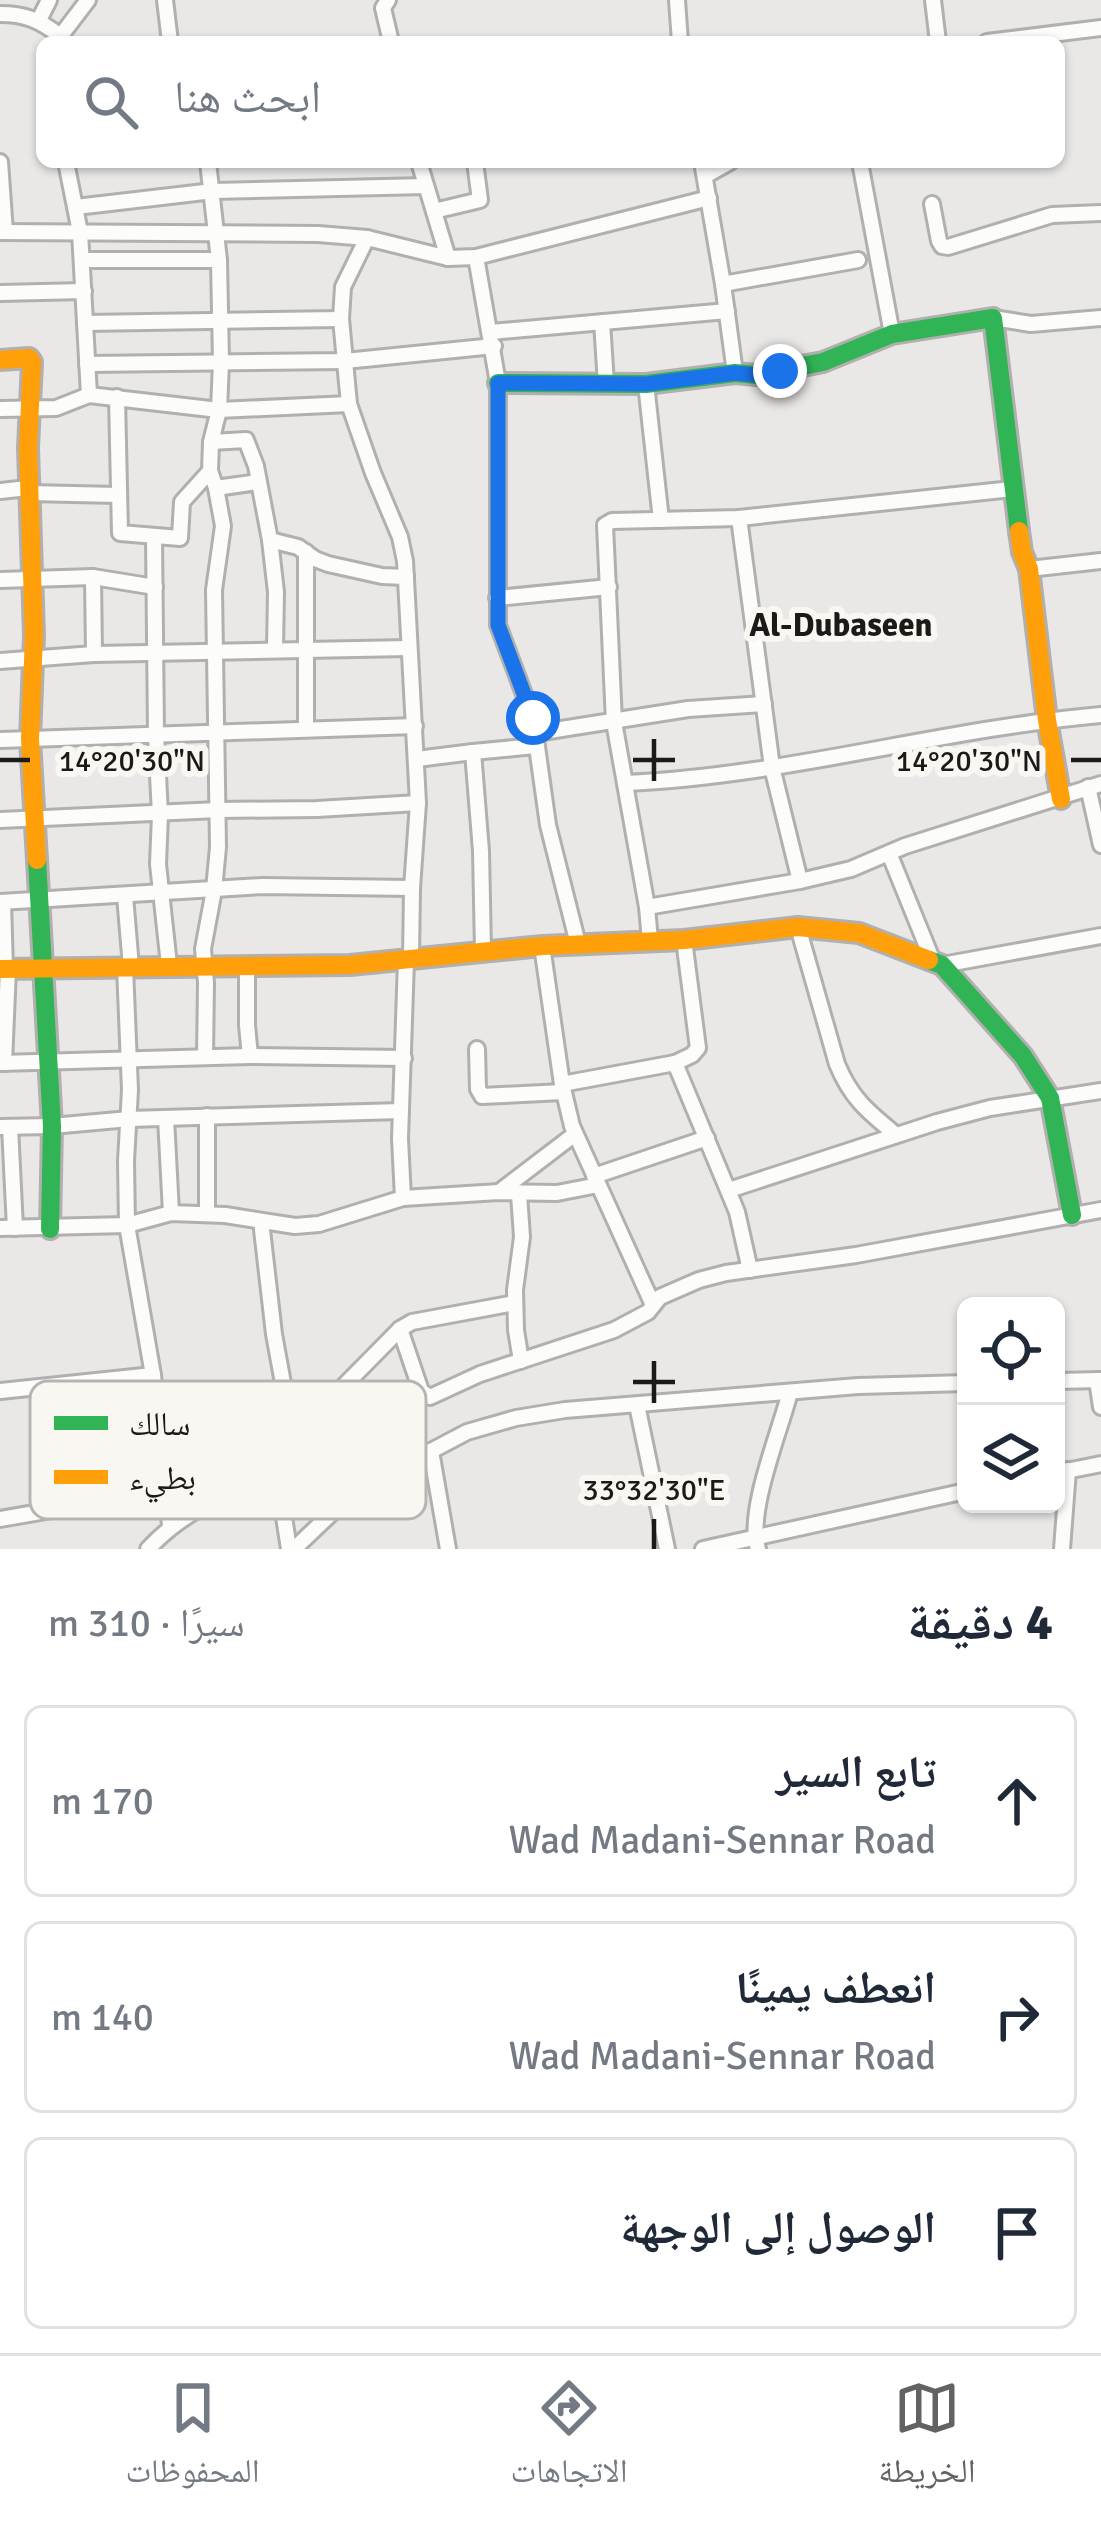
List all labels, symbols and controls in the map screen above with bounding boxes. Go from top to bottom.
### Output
search box [36,36,1065,168]
icon: search [78,69,144,135]
text: ابحث هنا [174,70,321,125]
route end [753,344,807,398]
district label: Al-Dubaseen [749,605,933,646]
route start [506,691,560,745]
text: 14°20'30"N [59,743,205,780]
text: 14°20'30"N [896,743,1042,780]
map controls [957,1297,1065,1513]
button: locate [957,1297,1065,1405]
legend [30,1381,426,1519]
text: سالك [129,1404,190,1445]
button: layers [957,1405,1065,1513]
text: بطيء [129,1458,196,1503]
text: 33°32'30"E [583,1472,726,1509]
text: 4 دقيقة [907,1591,1053,1654]
text: سيرًا · 310 m [48,1599,245,1647]
text: تابع السير [776,1745,936,1800]
icon: ahead [984,1768,1050,1834]
text: 170 m [51,1777,154,1825]
text: Wad Madani-Sennar Road [508,1816,936,1864]
text: انعطف يمينًا [735,1961,936,2016]
icon: right [984,1984,1050,2050]
text: 140 m [51,1993,154,2041]
text: Wad Madani-Sennar Road [508,2032,936,2080]
icon: arrive [984,2200,1050,2266]
text: الوصول إلى الوجهة [620,2201,936,2256]
tab: المحفوظات [125,2375,260,2503]
tab: الاتجاهات [510,2375,628,2503]
tab: الخريطة [878,2375,976,2503]

